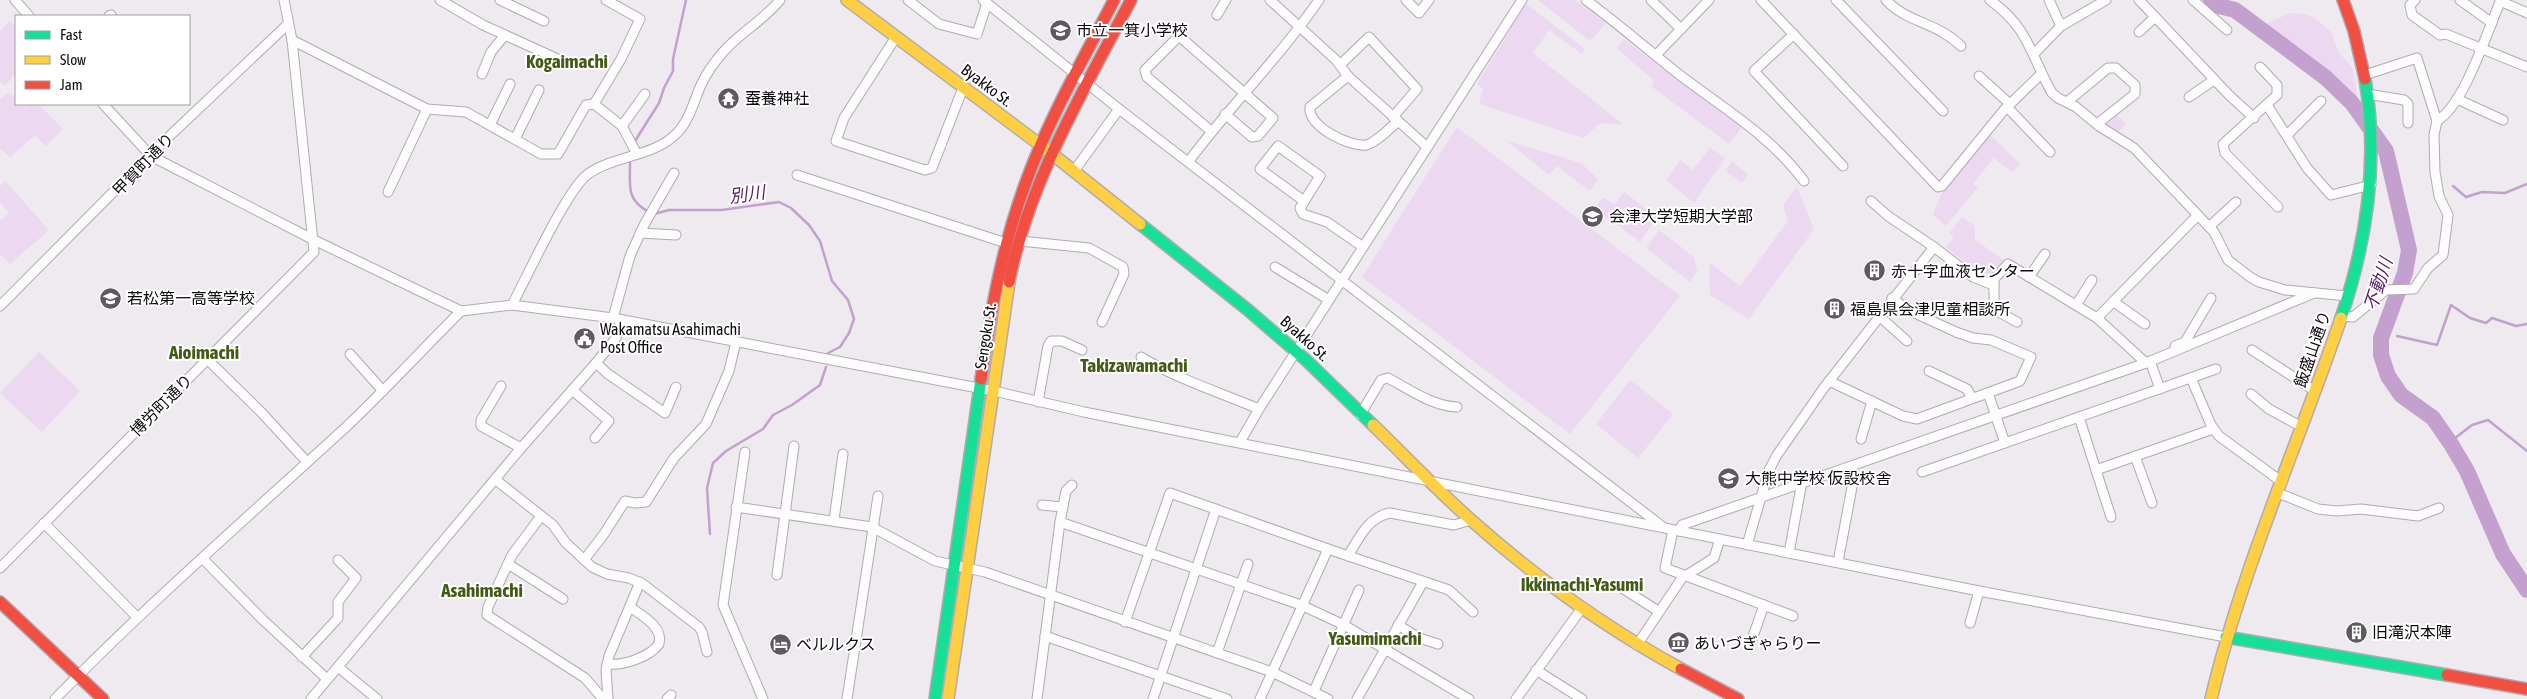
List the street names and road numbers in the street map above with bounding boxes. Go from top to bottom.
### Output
street label: Byakko St. [957,60,1016,111]
street label: 甲賀町通り [109,129,177,199]
street label: Sengoku St. [971,301,1000,371]
street label: 飯盛山通り [2290,308,2334,390]
street label: Byakko St. [1276,312,1333,365]
street label: 博労町通り [126,370,196,440]

